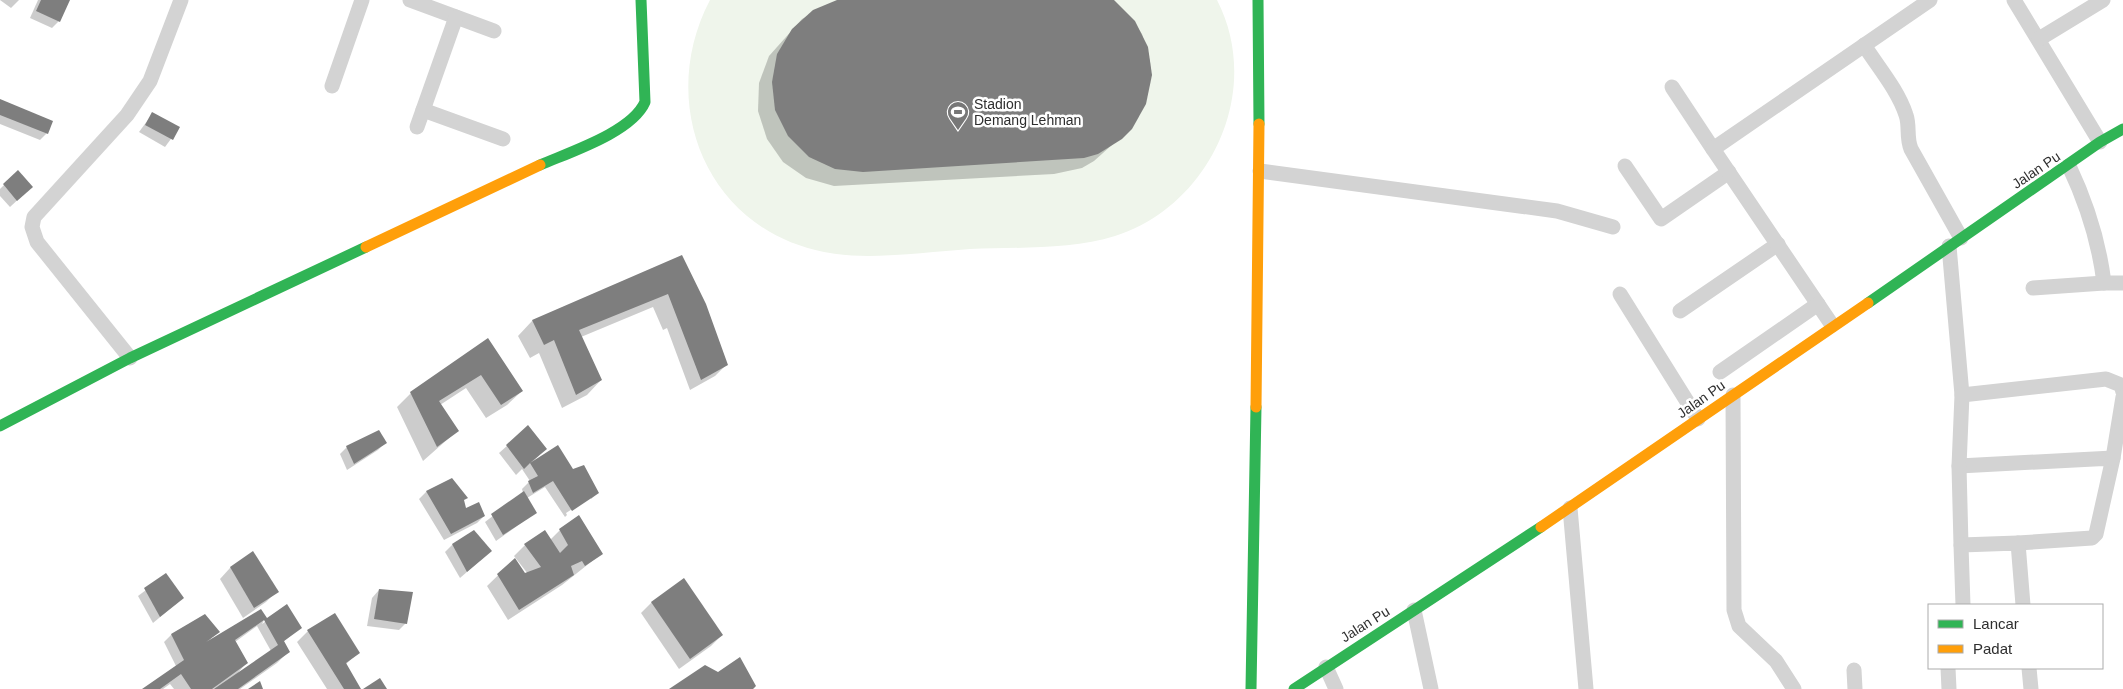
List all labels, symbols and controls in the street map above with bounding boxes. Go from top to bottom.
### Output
place label: Stadion Demang Lehman [974,96,1081,128]
sports icon: Stadion Demang Lehman [946,100,970,131]
street label: Jalan Pu [2009,148,2063,192]
street label: Jalan Pu [1674,377,1728,421]
street label: Jalan Pu [1338,603,1392,645]
legend [1928,604,2103,669]
text: Lancar [1973,615,2019,632]
text: Padat [1973,640,2013,657]

